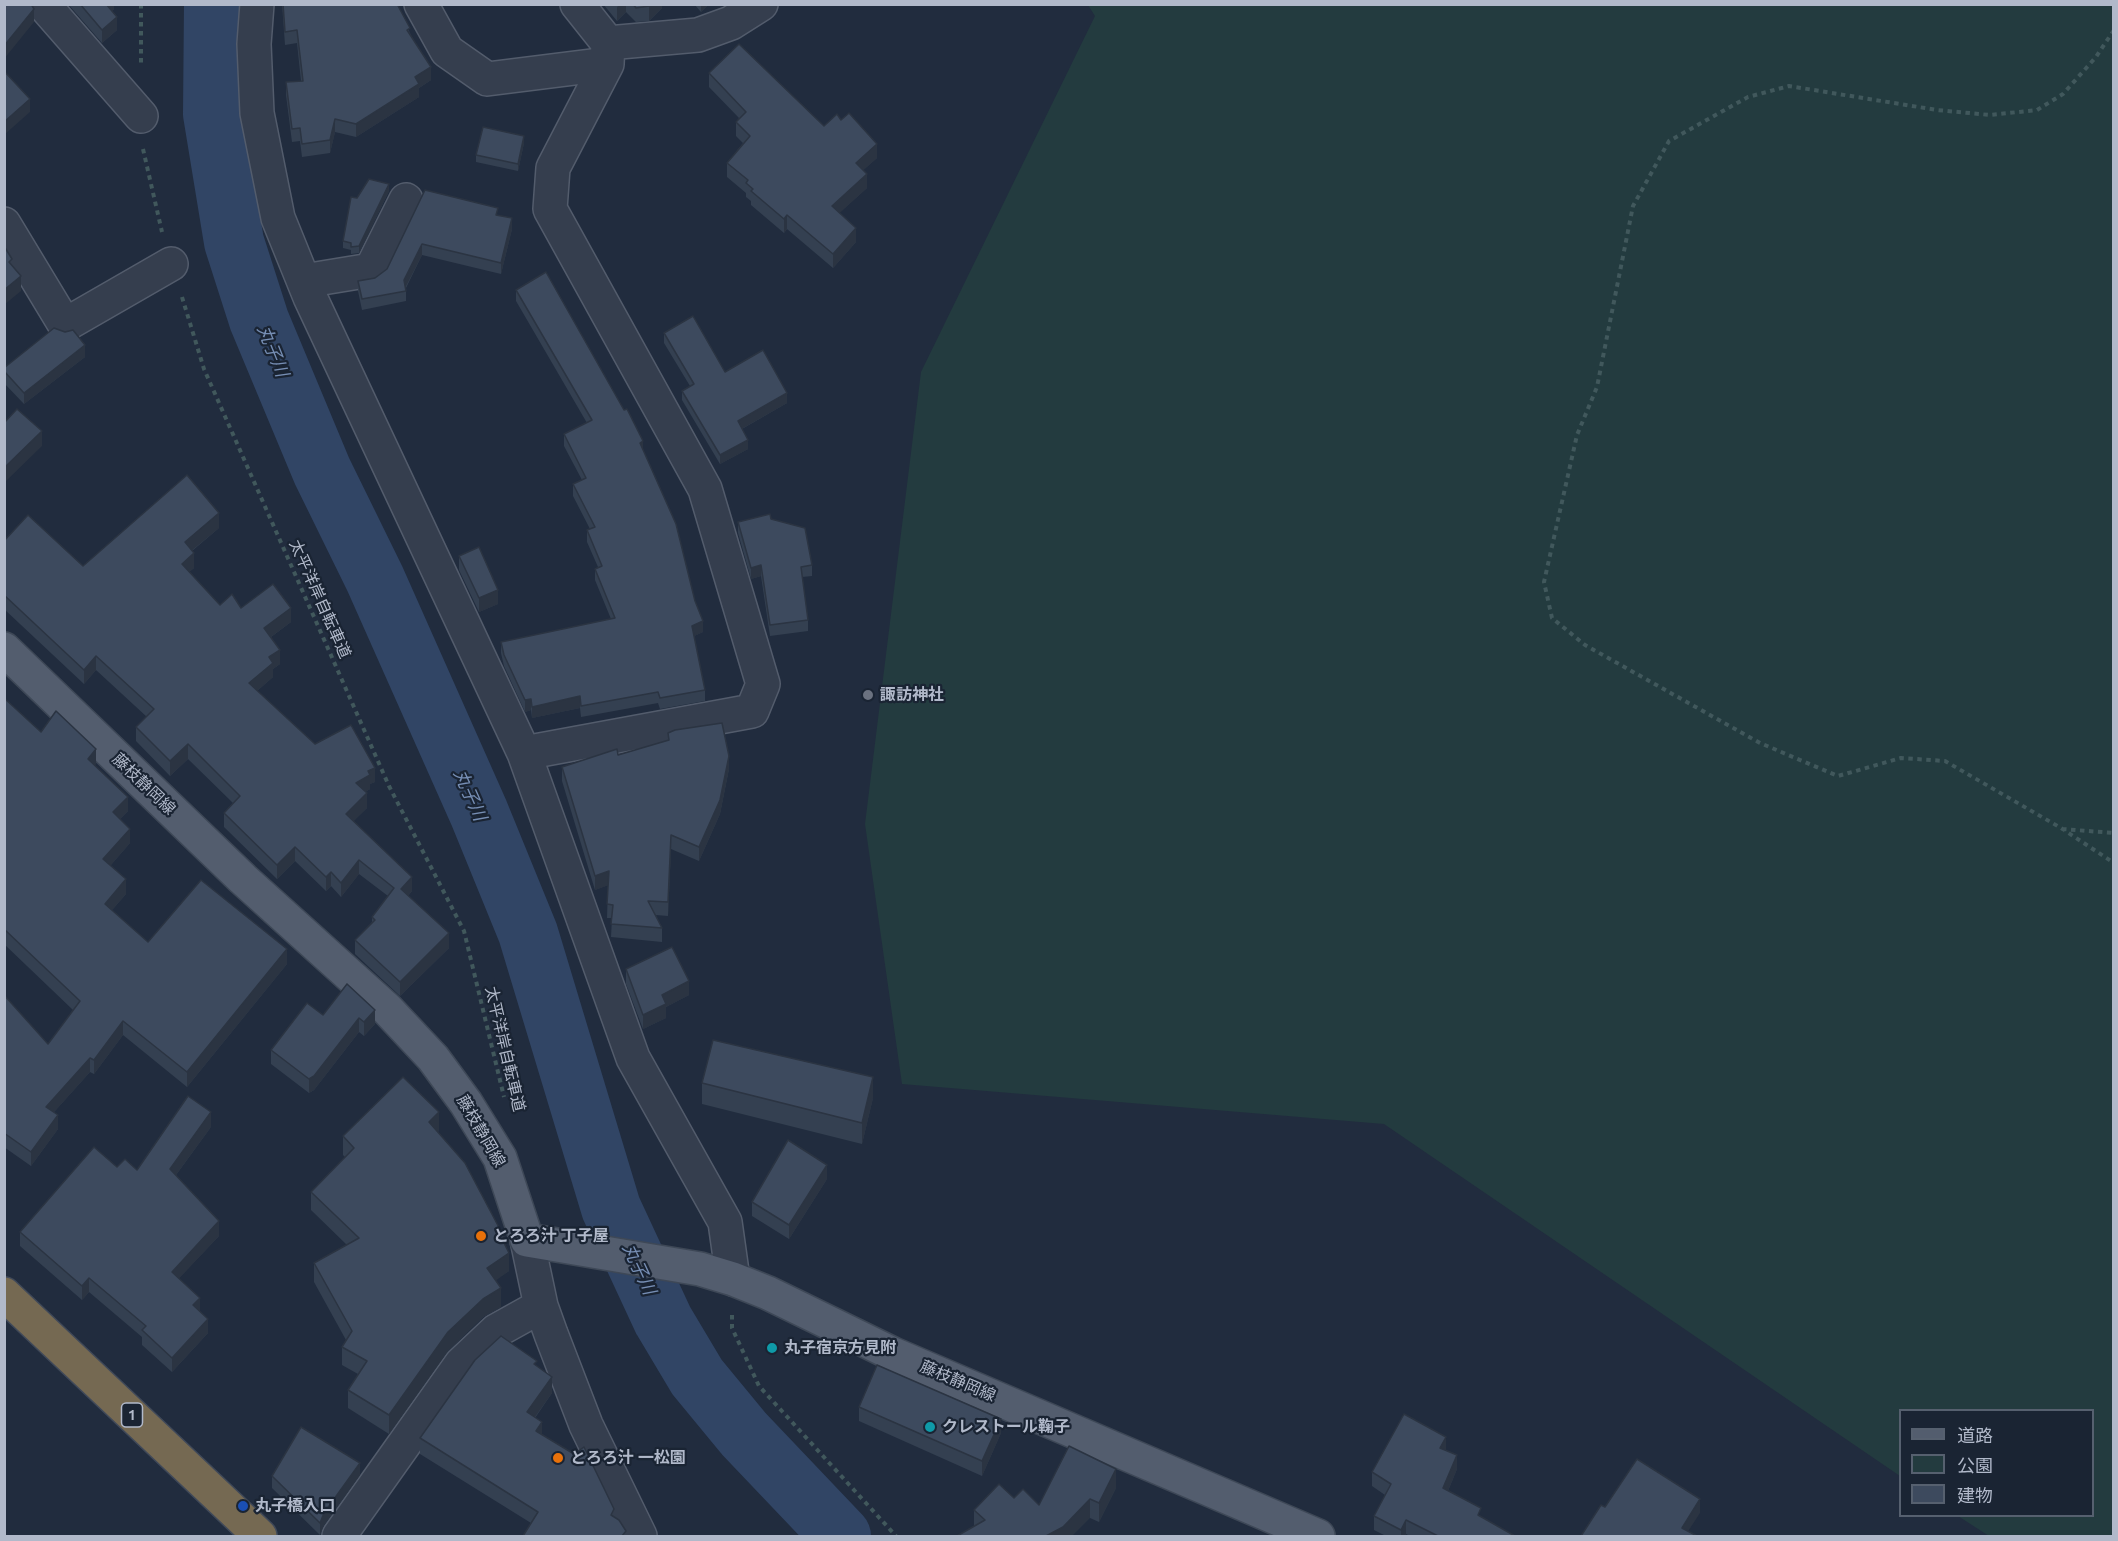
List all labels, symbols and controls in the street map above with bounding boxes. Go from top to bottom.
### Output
water label: 丸子川 [253,322,293,380]
street label: 太平洋岸自転車道 [285,537,355,661]
place label: 諏訪神社 [880,685,944,705]
marker: 諏訪神社 [861,688,875,702]
street label: 藤枝静岡線 [109,749,179,819]
water label: 丸子川 [449,766,491,824]
street label: 太平洋岸自転車道 [481,984,529,1114]
street label: 藤枝静岡線 [453,1092,509,1170]
place label: とろろ汁 丁子屋 [493,1226,609,1246]
marker: とろろ汁 丁子屋 [474,1229,488,1243]
water label: 丸子川 [618,1240,660,1298]
place label: 丸子宿京方見附 [784,1338,896,1358]
marker: 丸子宿京方見附 [765,1341,779,1355]
street label: 藤枝静岡線 [917,1357,999,1405]
road number: 1 [122,1403,142,1427]
legend [1899,1409,2094,1517]
place label: クレストール鞠子 [942,1417,1070,1437]
marker: クレストール鞠子 [923,1420,937,1434]
text: 道路 [1957,1425,1993,1445]
place label: とろろ汁 一松園 [570,1448,686,1468]
marker: とろろ汁 一松園 [551,1451,565,1465]
text: 公園 [1957,1455,1993,1475]
text: 建物 [1957,1485,1993,1505]
place label: 丸子橋入口 [255,1496,335,1516]
marker: 丸子橋入口 [236,1499,250,1513]

